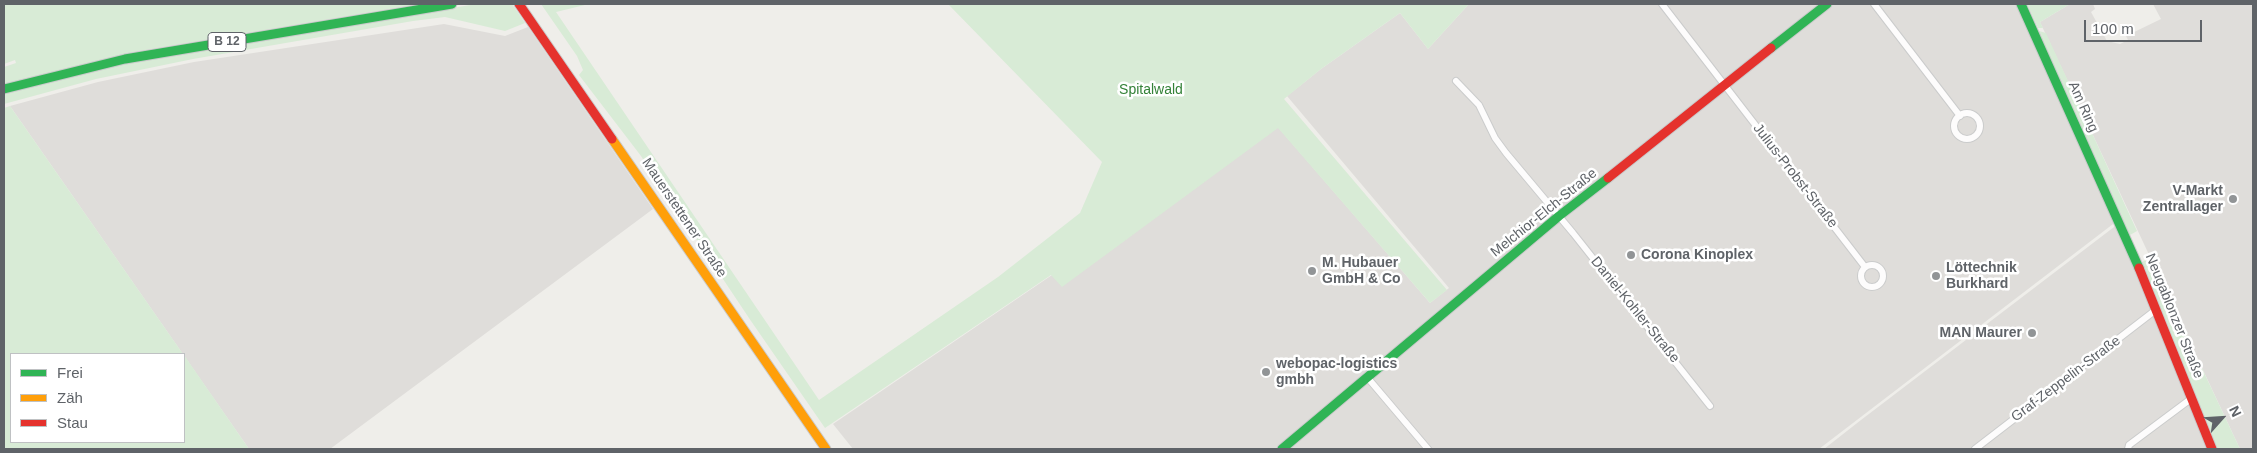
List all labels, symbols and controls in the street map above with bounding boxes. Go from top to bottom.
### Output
scale bar [2087,10,2204,42]
text: 100 m [2092,20,2134,37]
road number: B 12 [208,32,246,52]
street label: Am Ring [2064,79,2102,135]
park label: Spitalwald [1119,82,1183,98]
street label: Julius-Probst-Straße [1749,121,1841,231]
street label: Mauerstettener Straße [638,155,730,281]
street label: Melchior-Elch-Straße [1488,165,1600,261]
place label: V-Markt Zentrallager [2143,183,2223,216]
marker: V-Markt Zentrallager [2227,193,2239,205]
place label: Corona Kinoplex [1641,247,1753,263]
marker: Corona Kinoplex [1625,249,1637,261]
street label: Neugablonzer Straße [2141,251,2207,381]
street label: Daniel-Kohler-Straße [1587,254,1683,366]
place label: M. Hubauer GmbH & Co [1322,255,1401,288]
place label: Löttechnik Burkhard [1946,260,2017,292]
marker: M. Hubauer GmbH & Co [1306,265,1318,277]
marker: Löttechnik Burkhard [1930,270,1942,282]
place label: MAN Maurer [1940,325,2022,341]
marker: MAN Maurer [2026,327,2038,339]
street label: Graf-Zeppelin-Straße [2008,332,2124,426]
legend [10,353,185,443]
place label: webopac-logistics gmbh [1276,356,1397,388]
text: Frei [57,364,83,381]
marker: webopac-logistics gmbh [1260,366,1272,378]
text: Zäh [57,389,83,406]
north arrow [2197,393,2247,443]
text: N [2226,403,2245,419]
text: Stau [57,414,88,431]

